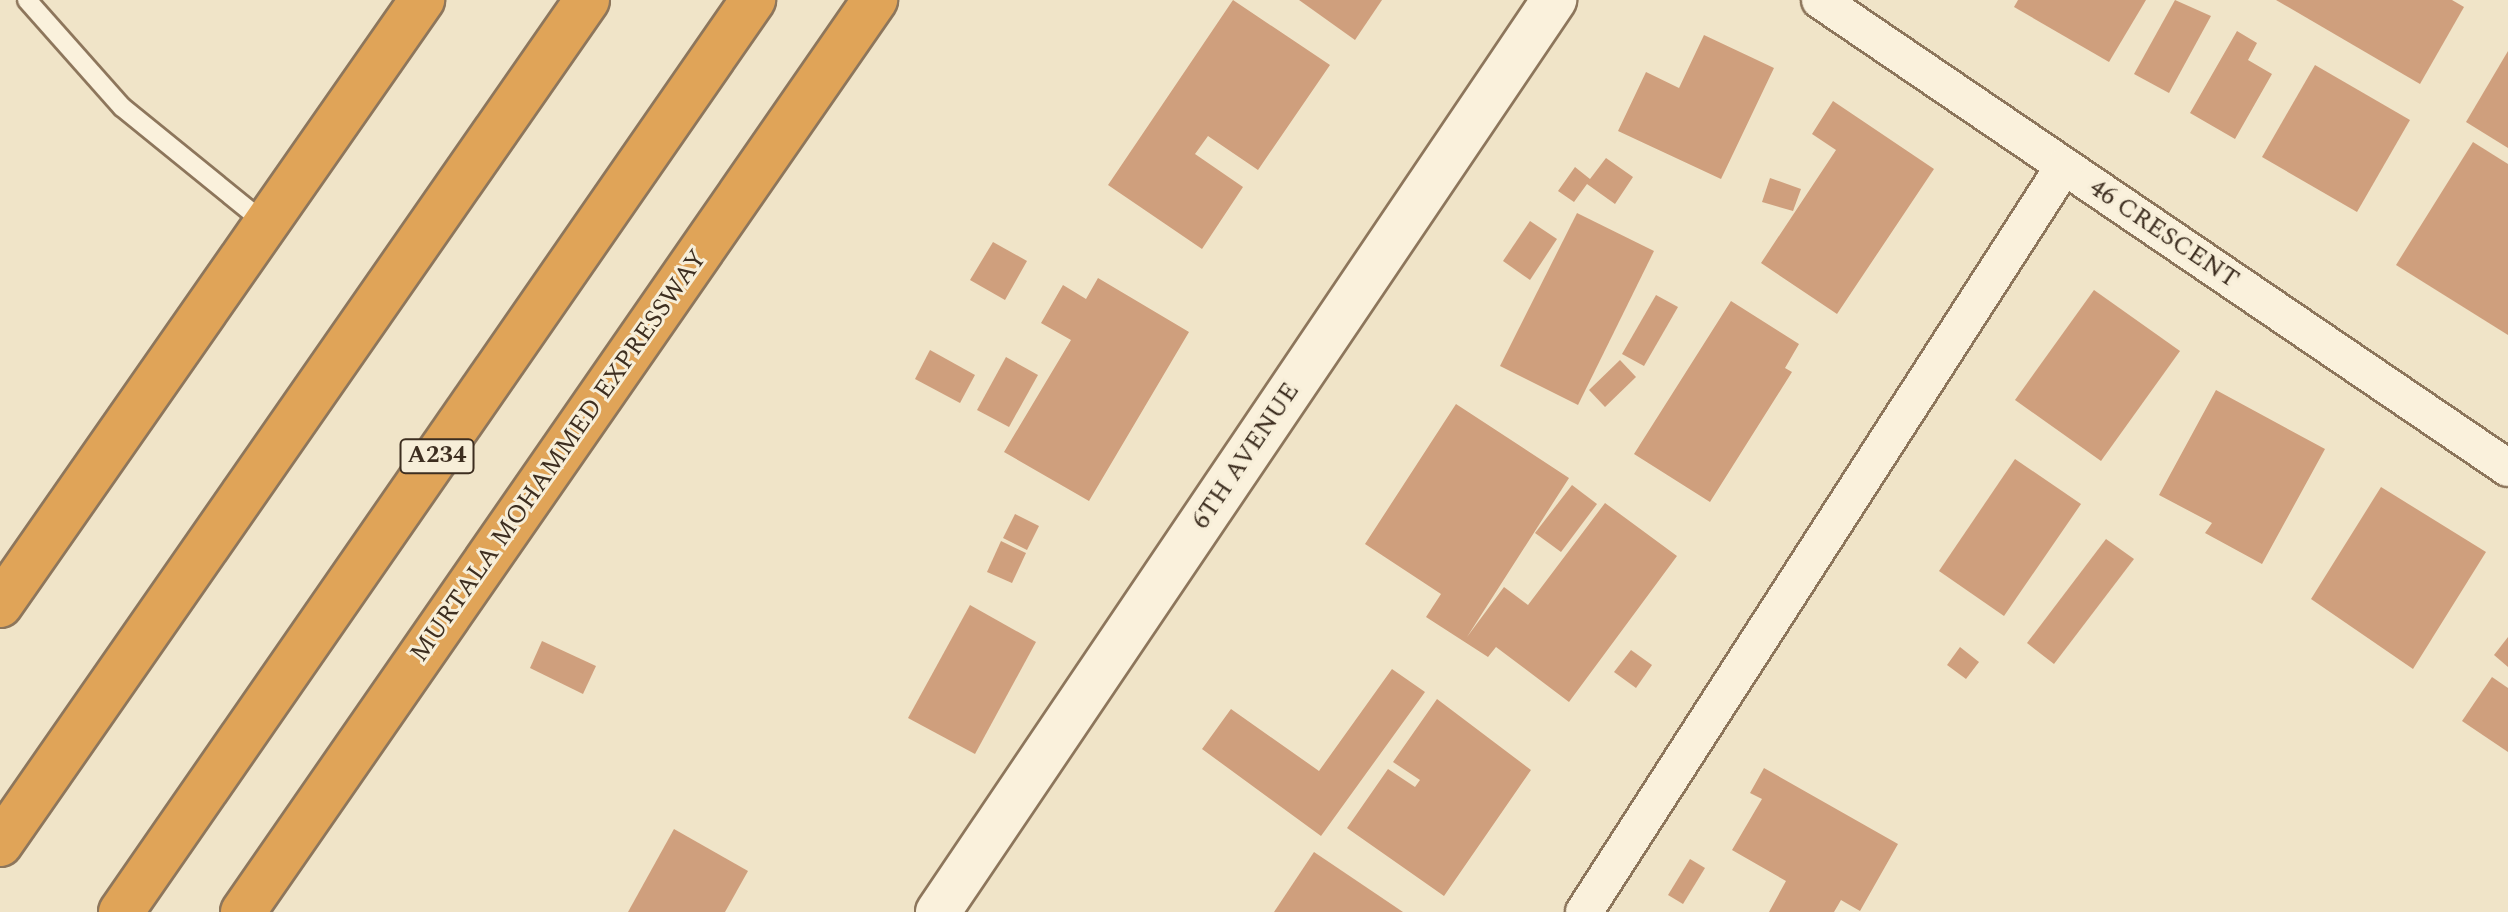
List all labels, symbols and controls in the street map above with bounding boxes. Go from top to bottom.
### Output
street label: 46 CRESCENT [2083,173,2245,295]
street label: MURTALA MOHAMMED EXPRESSWAY [404,244,714,668]
street label: 6TH AVENUE [1186,377,1306,535]
road number: A234 [399,436,475,476]

